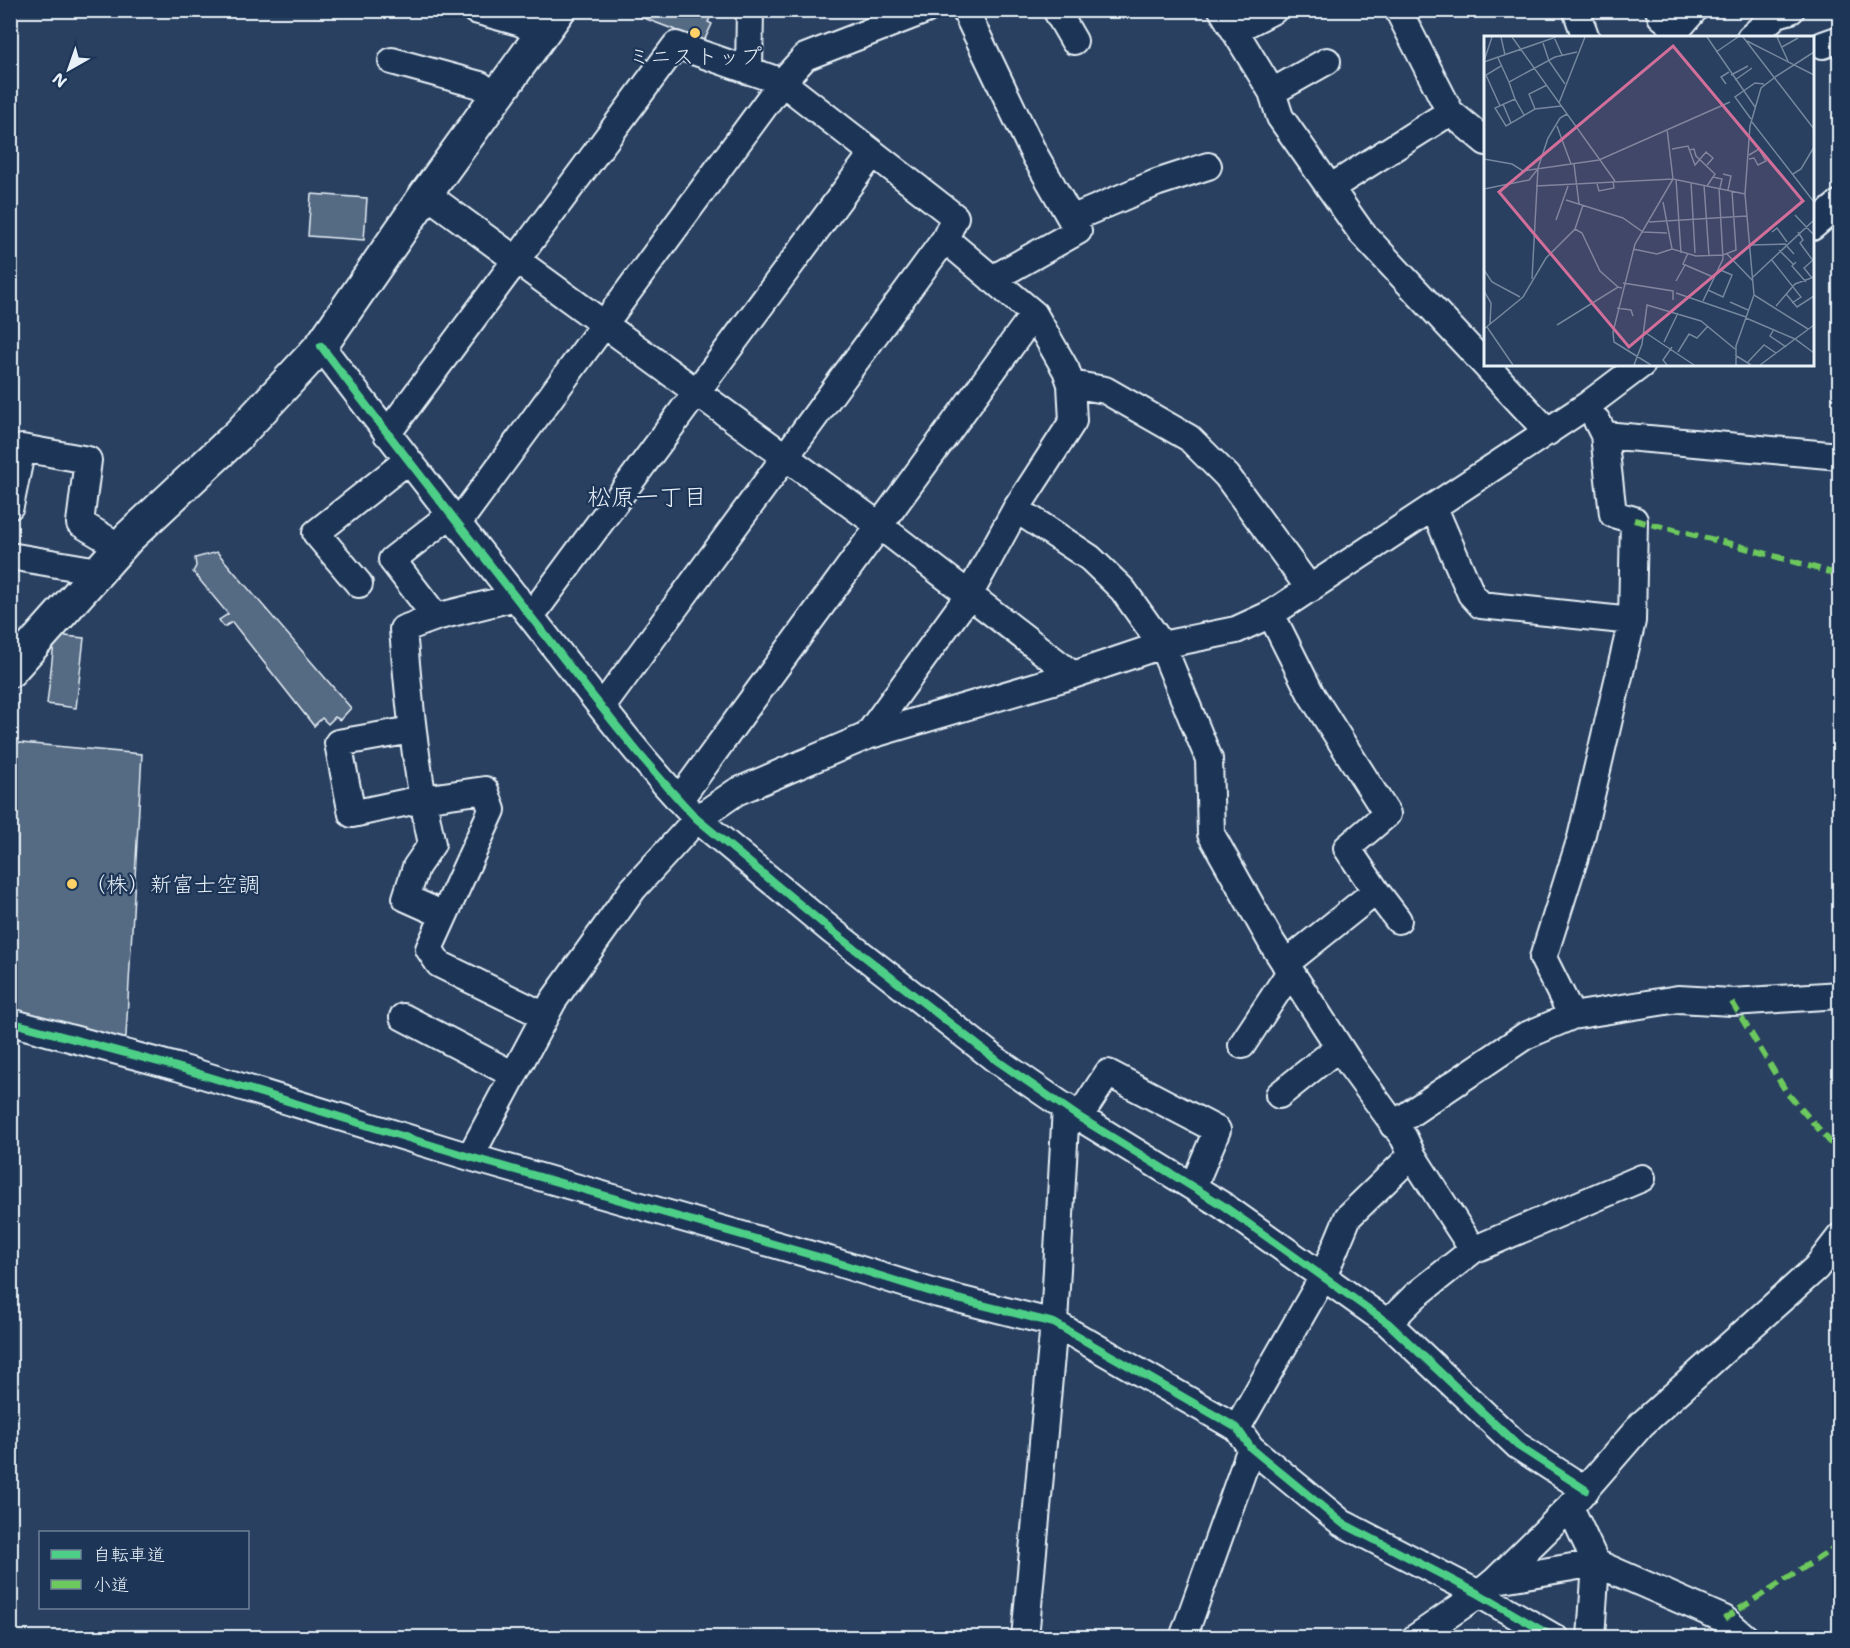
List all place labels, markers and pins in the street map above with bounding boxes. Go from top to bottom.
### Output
marker: ミニストップ [688,26,702,40]
place label: ミニストップ [628,42,762,71]
place label: （株）新富士空調 [84,870,260,899]
marker: （株）新富士空調 [65,877,79,891]

